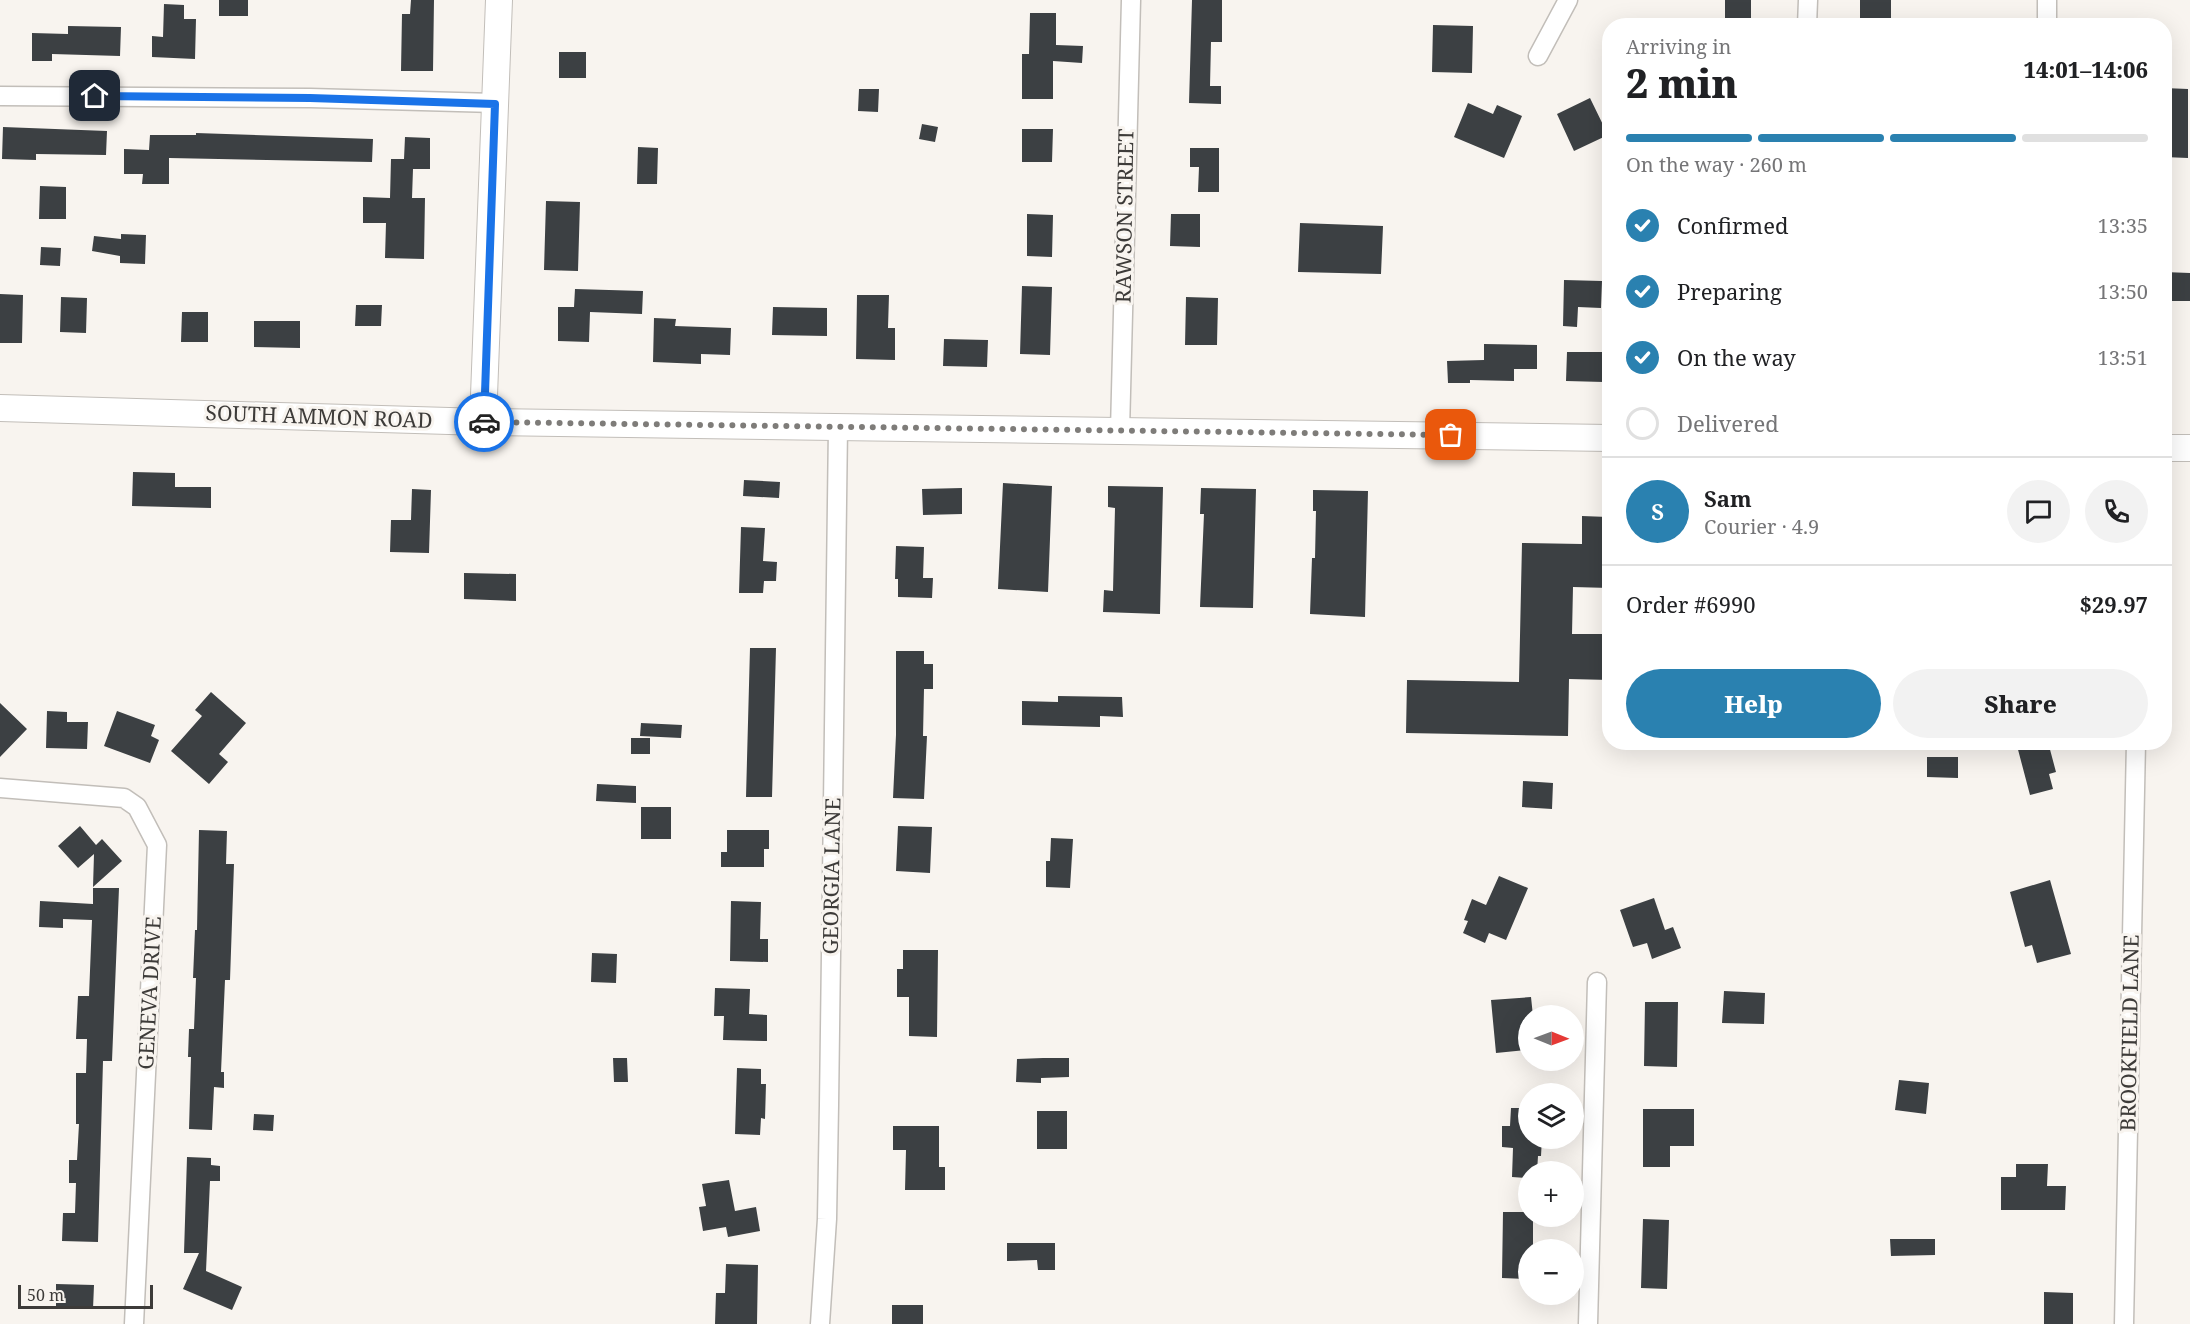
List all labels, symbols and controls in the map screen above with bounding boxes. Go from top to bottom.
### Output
text: Arriving in [1626,33,1731,60]
text: 14:01–14:06 [2024,54,2148,84]
text: 2 min [1626,56,1738,109]
pin [69,70,120,121]
icon: home [78,79,111,112]
street label: RAWSON STREET [1108,128,1140,303]
text: On the way · 260 m [1626,151,1807,178]
icon: check [1626,209,1659,242]
text: Confirmed [1677,210,1788,240]
text: 13:35 [2098,212,2148,239]
icon: check [1626,275,1659,308]
text: Preparing [1677,276,1782,306]
text: 13:50 [2098,278,2148,305]
icon: check [1626,341,1659,374]
text: On the way [1677,342,1796,372]
text: 13:51 [2098,344,2148,371]
courier [454,392,514,452]
street label: SOUTH AMMON ROAD [205,398,433,434]
icon: car [468,406,501,439]
text: Delivered [1677,408,1779,438]
pin [1425,409,1476,460]
icon: bag [1434,418,1467,451]
button: chat [2007,480,2070,543]
button: phone [2085,480,2148,543]
text: Sam [1704,483,1752,513]
text: S [1651,496,1664,526]
text: Courier · 4.9 [1704,513,1819,540]
text: Order #6990 [1626,589,1756,619]
text: $29.97 [2079,589,2148,619]
button: Help [1626,669,1881,738]
button: Share [1893,669,2148,738]
street label: GEORGIA LANE [816,797,846,955]
street label: GENEVA DRIVE [131,916,167,1070]
street label: BROOKFIELD LANE [2113,934,2145,1132]
north arrow [1518,1005,1584,1071]
map controls [1518,1005,1584,1305]
button: layers [1518,1083,1584,1149]
button: + [1518,1161,1584,1227]
button: − [1518,1239,1584,1305]
scale bar [18,1282,153,1310]
text: 50 m [27,1284,64,1306]

